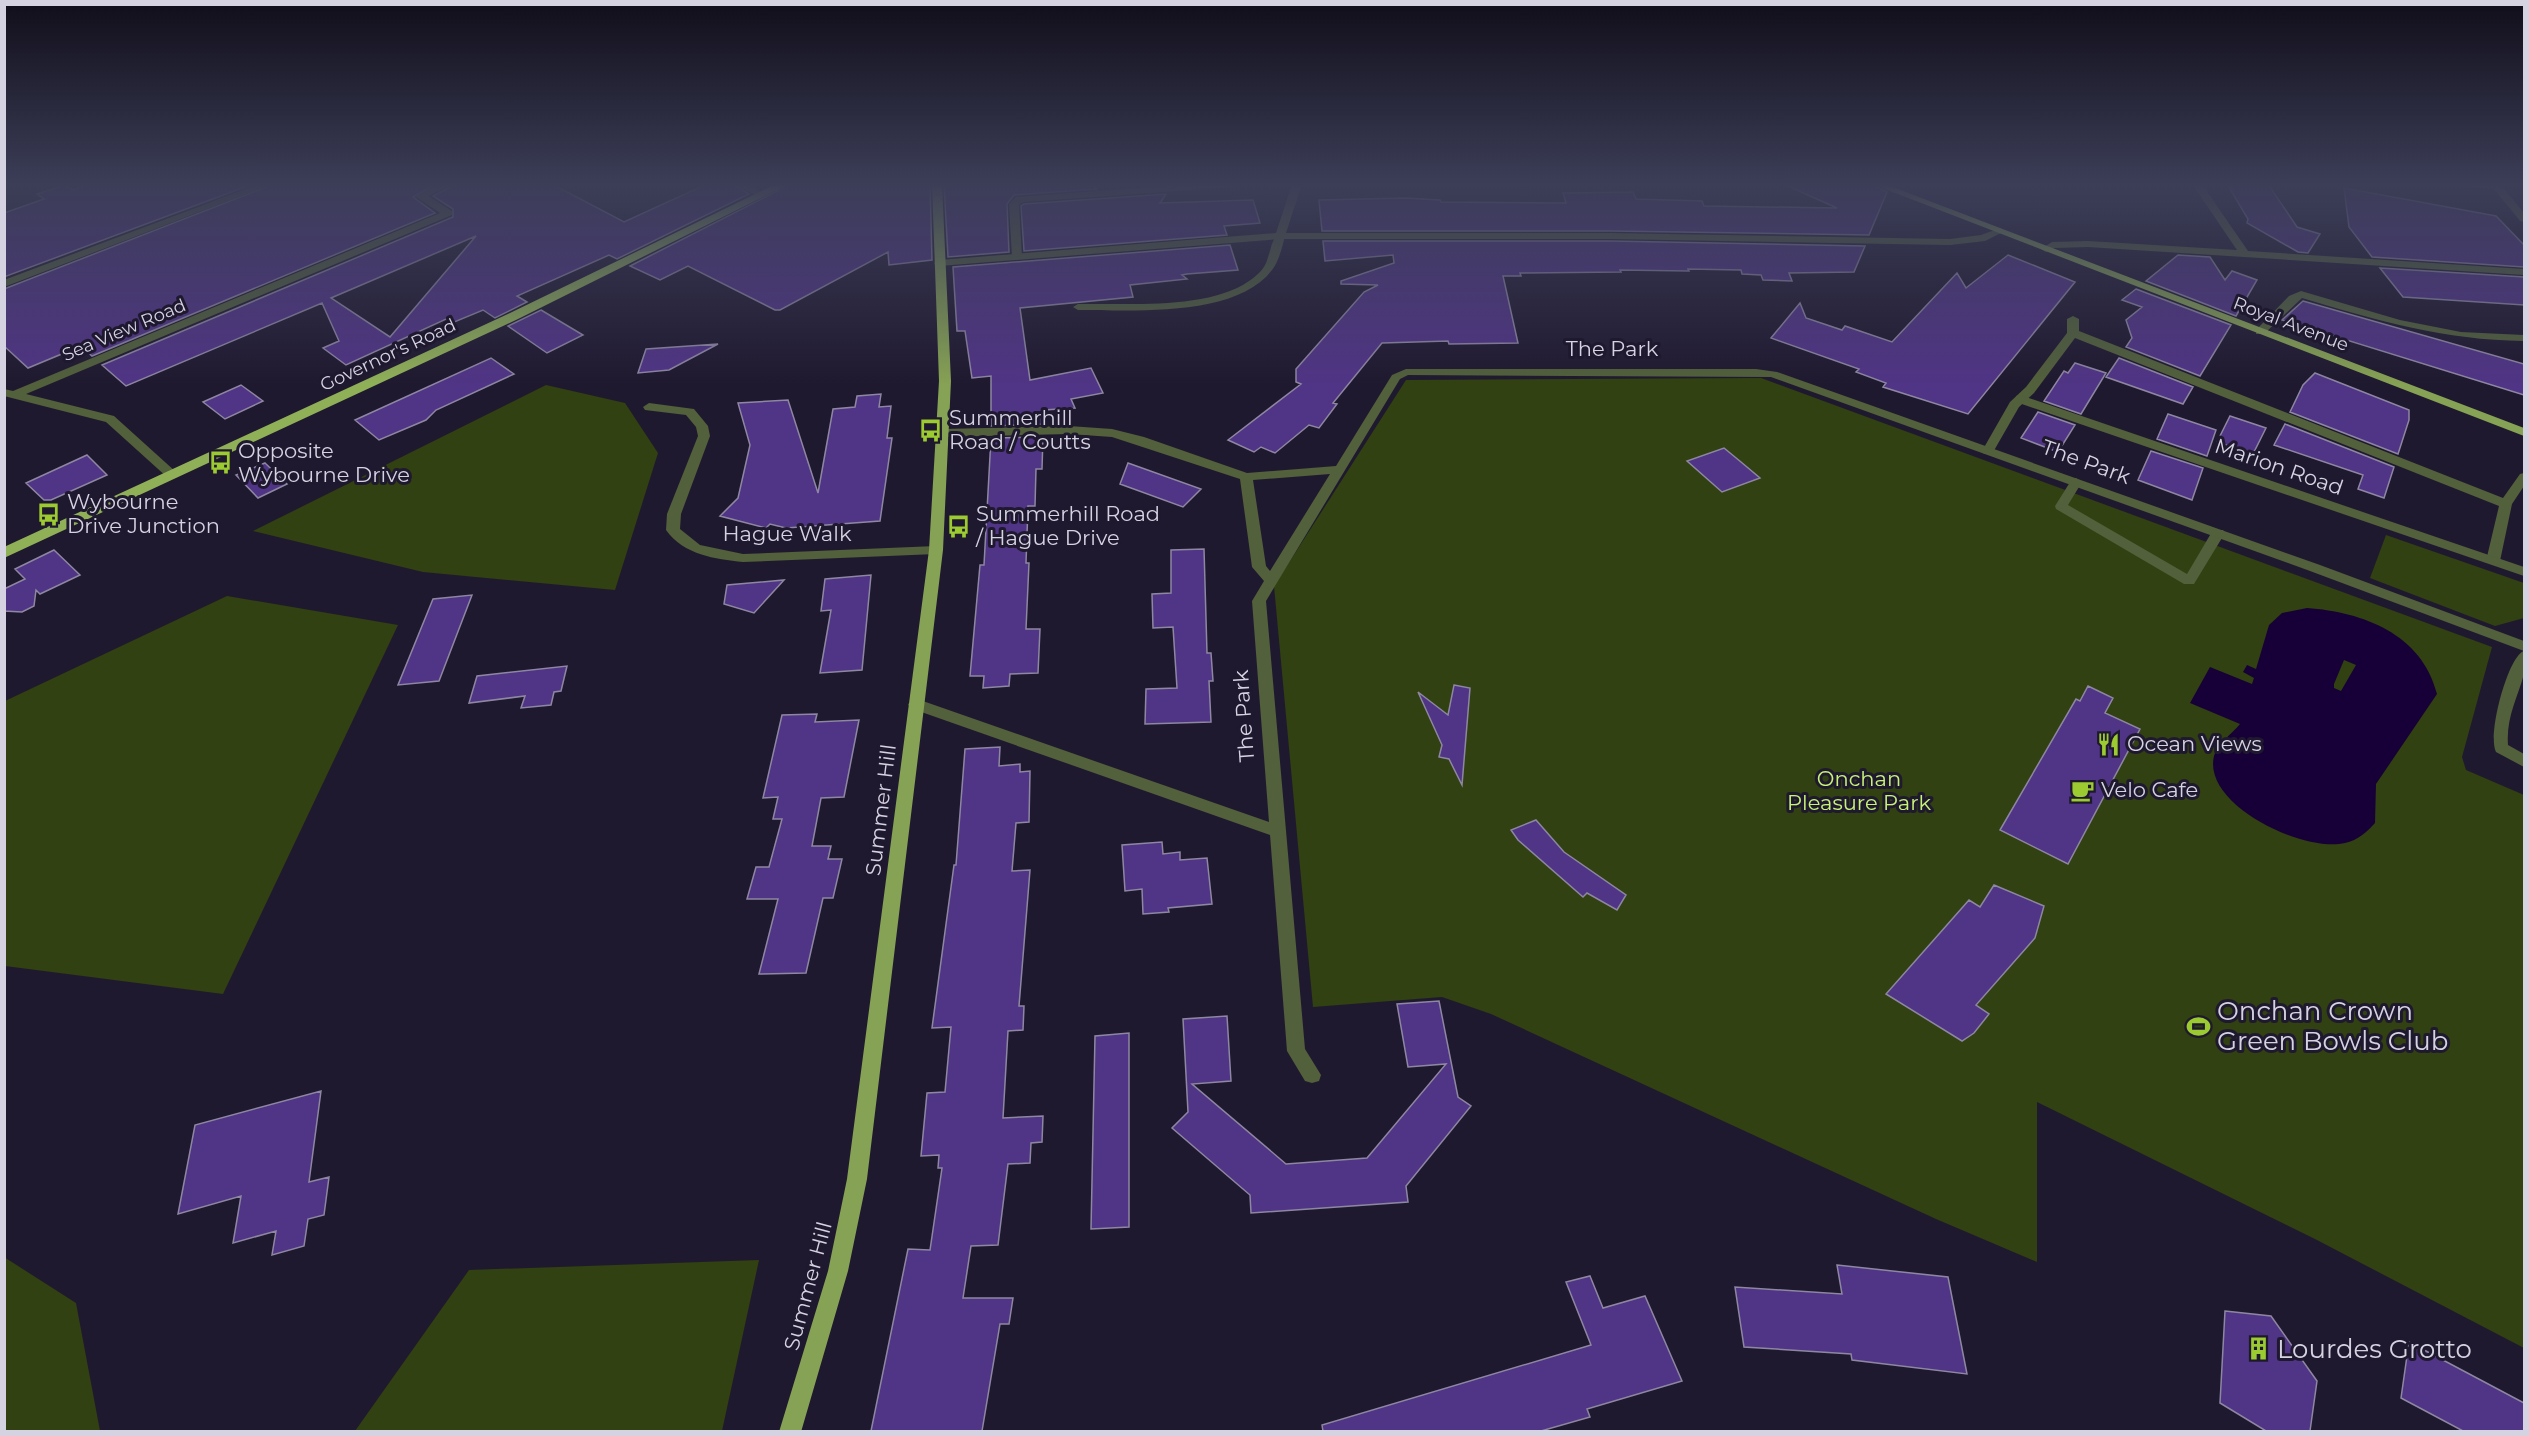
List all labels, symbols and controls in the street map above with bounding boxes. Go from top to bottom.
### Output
street label: Royal Avenue [2230,292,2352,356]
street label: Sea View Road [59,294,189,366]
street label: Governor's Road [317,314,459,396]
street label: The Park [1566,336,1659,361]
place label: Summerhill Road / Coutts [949,405,1091,454]
bus stop icon: Summerhill Road / Coutts [918,417,944,443]
street label: Marion Road [2212,433,2347,500]
street label: The Park [2038,434,2134,489]
place label: Opposite Wybourne Drive [238,438,410,487]
bus stop icon: Opposite Wybourne Drive [207,450,233,476]
place label: Wybourne Drive Junction [67,489,220,538]
bus stop icon: Wybourne Drive Junction [36,501,62,527]
place label: Summerhill Road / Hague Drive [975,501,1160,550]
bus stop icon: Summerhill Road / Hague Drive [945,513,971,539]
street label: Hague Walk [723,521,852,546]
street label: The Park [1228,669,1259,763]
restaurant icon: Ocean Views [2096,731,2122,757]
place label: Ocean Views [2127,731,2262,756]
street label: Summer Hill [860,743,901,877]
park label: Onchan Pleasure Park [1787,766,1932,815]
cafe icon: Velo Cafe [2070,777,2096,803]
place label: Velo Cafe [2101,777,2198,802]
place label: Onchan Crown Green Bowls Club [2217,995,2448,1057]
sports icon: Onchan Crown Green Bowls Club [2186,1013,2212,1039]
street label: Summer Hill [778,1219,837,1353]
place label: Lourdes Grotto [2277,1333,2472,1365]
building icon: Lourdes Grotto [2246,1336,2272,1362]

